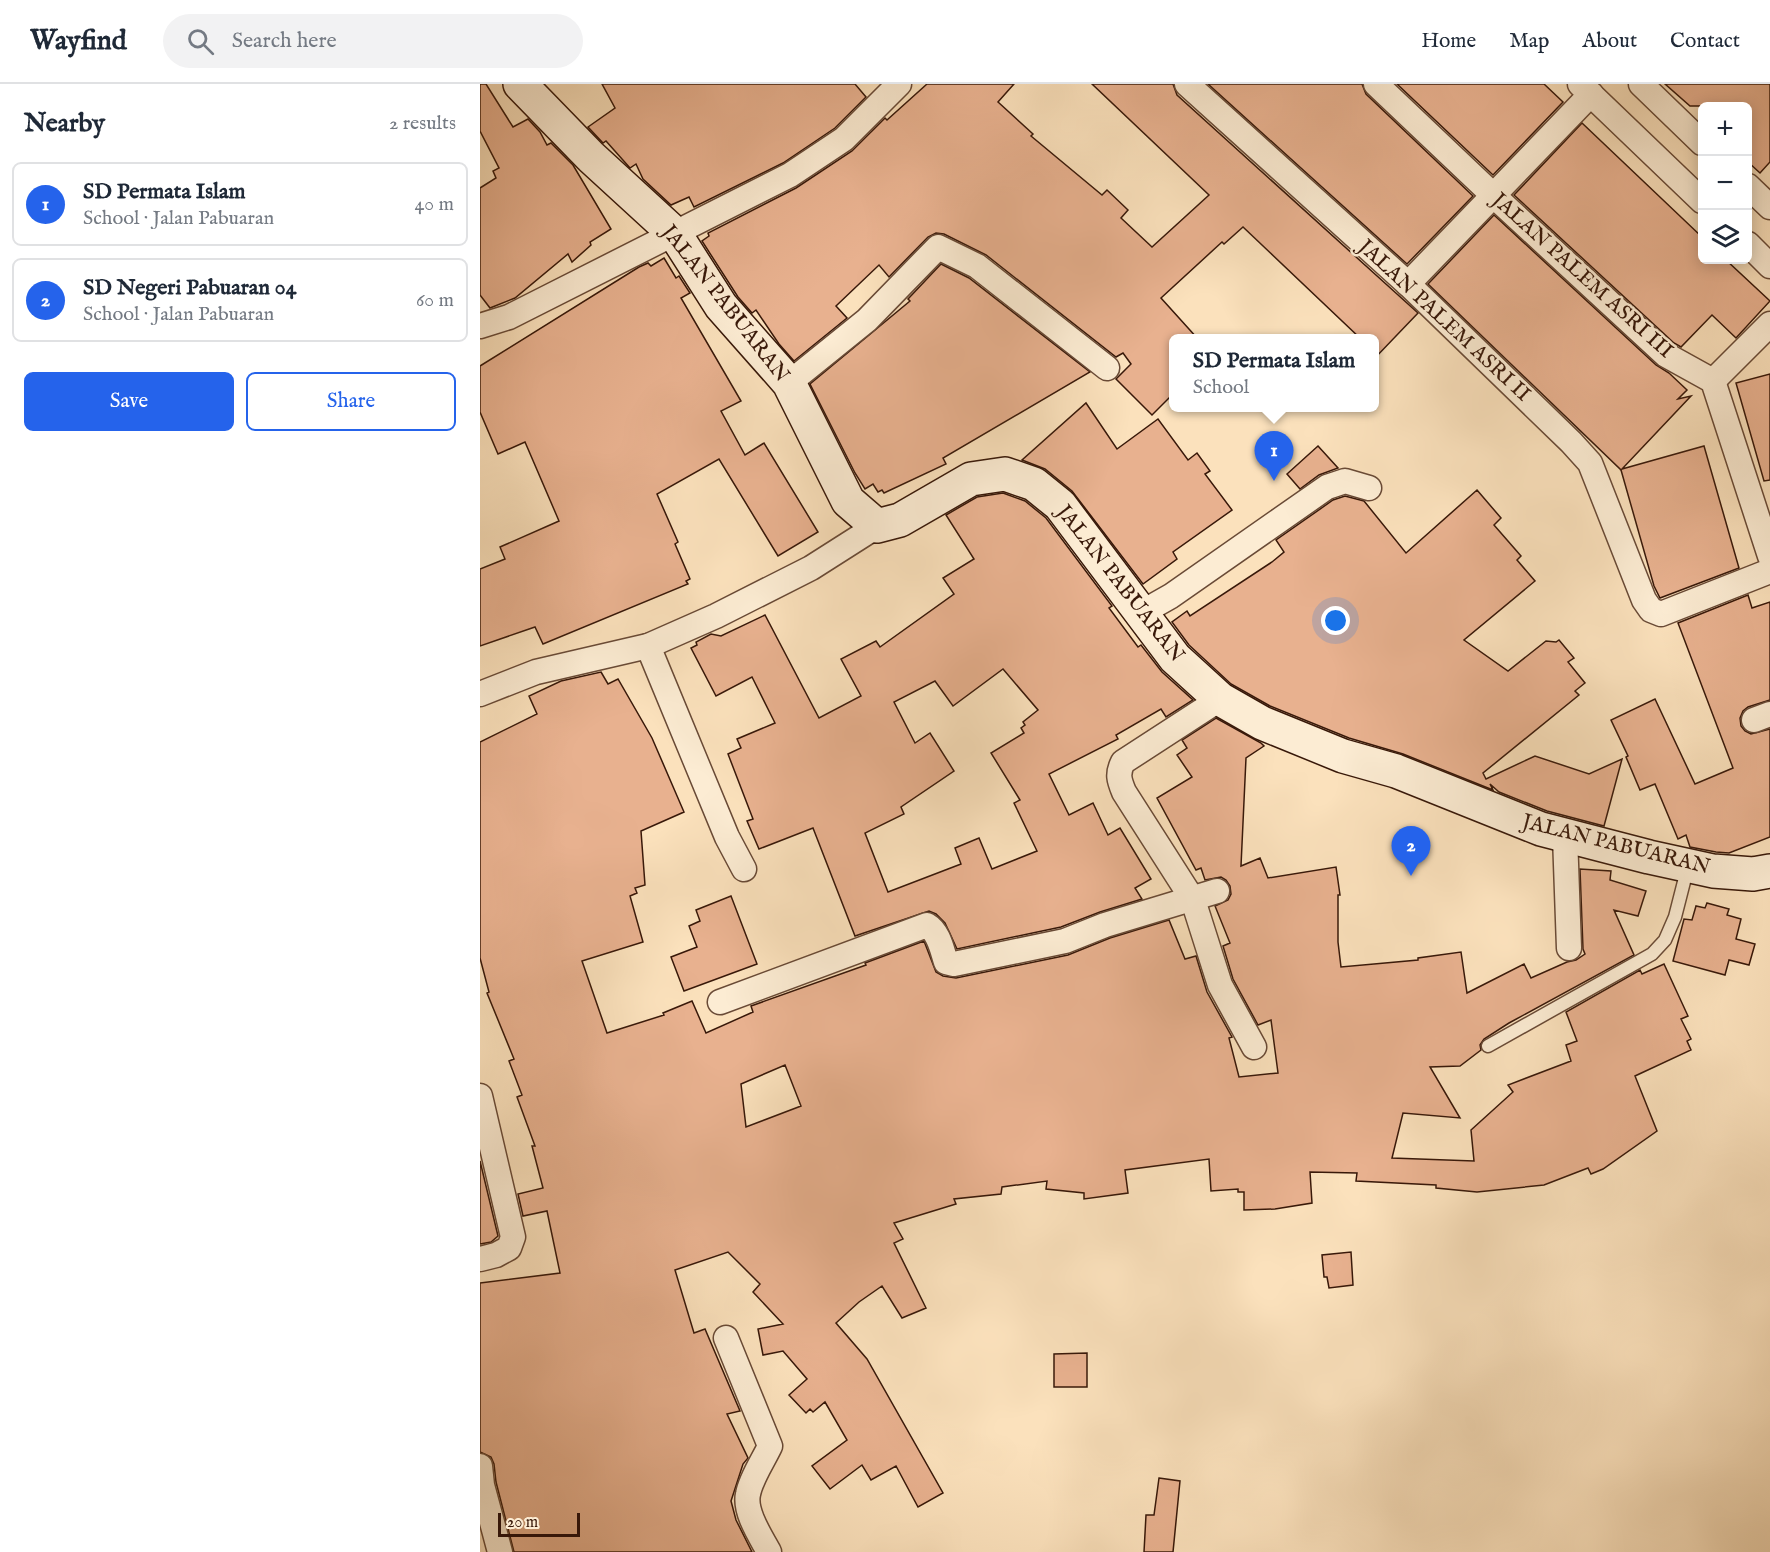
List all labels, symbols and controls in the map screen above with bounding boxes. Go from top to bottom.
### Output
search box [163,14,583,68]
text: Wayfind [30,24,127,59]
icon: search [184,25,217,58]
text: Search here [232,27,337,55]
text: Home [1421,28,1476,55]
text: Map [1509,28,1549,55]
text: About [1582,28,1637,55]
text: Contact [1670,28,1740,55]
map controls [1698,102,1752,264]
button: + [1698,102,1752,156]
text: Nearby [24,107,105,140]
text: 2 results [389,111,456,136]
button: − [1698,156,1752,210]
text: SD Permata Islam [83,178,245,206]
street label: JALAN PALEM ASRI III [1484,186,1678,365]
text: 1 [42,192,49,217]
text: 40 m [415,192,454,217]
text: School · Jalan Pabuaran [83,206,274,231]
button: layers [1698,210,1752,264]
street label: JALAN PABUARAN [654,218,795,388]
street label: JALAN PALEM ASRI II [1351,233,1536,408]
text: SD Negeri Pabuaran 04 [83,274,296,302]
text: 2 [41,288,50,313]
text: 60 m [416,288,454,313]
text: School · Jalan Pabuaran [83,302,274,327]
popup [1169,334,1379,412]
text: SD Permata Islam [1193,347,1355,375]
button: Save [24,372,234,431]
button: Share [246,372,456,431]
text: School [1193,375,1249,400]
pin: 1 [1254,432,1294,481]
street label: JALAN PABUARAN [1049,498,1190,668]
your location [1321,606,1350,635]
street label: JALAN PABUARAN [1517,808,1713,881]
pin: 2 [1392,826,1430,876]
scale bar [498,1510,580,1538]
text: 20 m [507,1513,538,1533]

